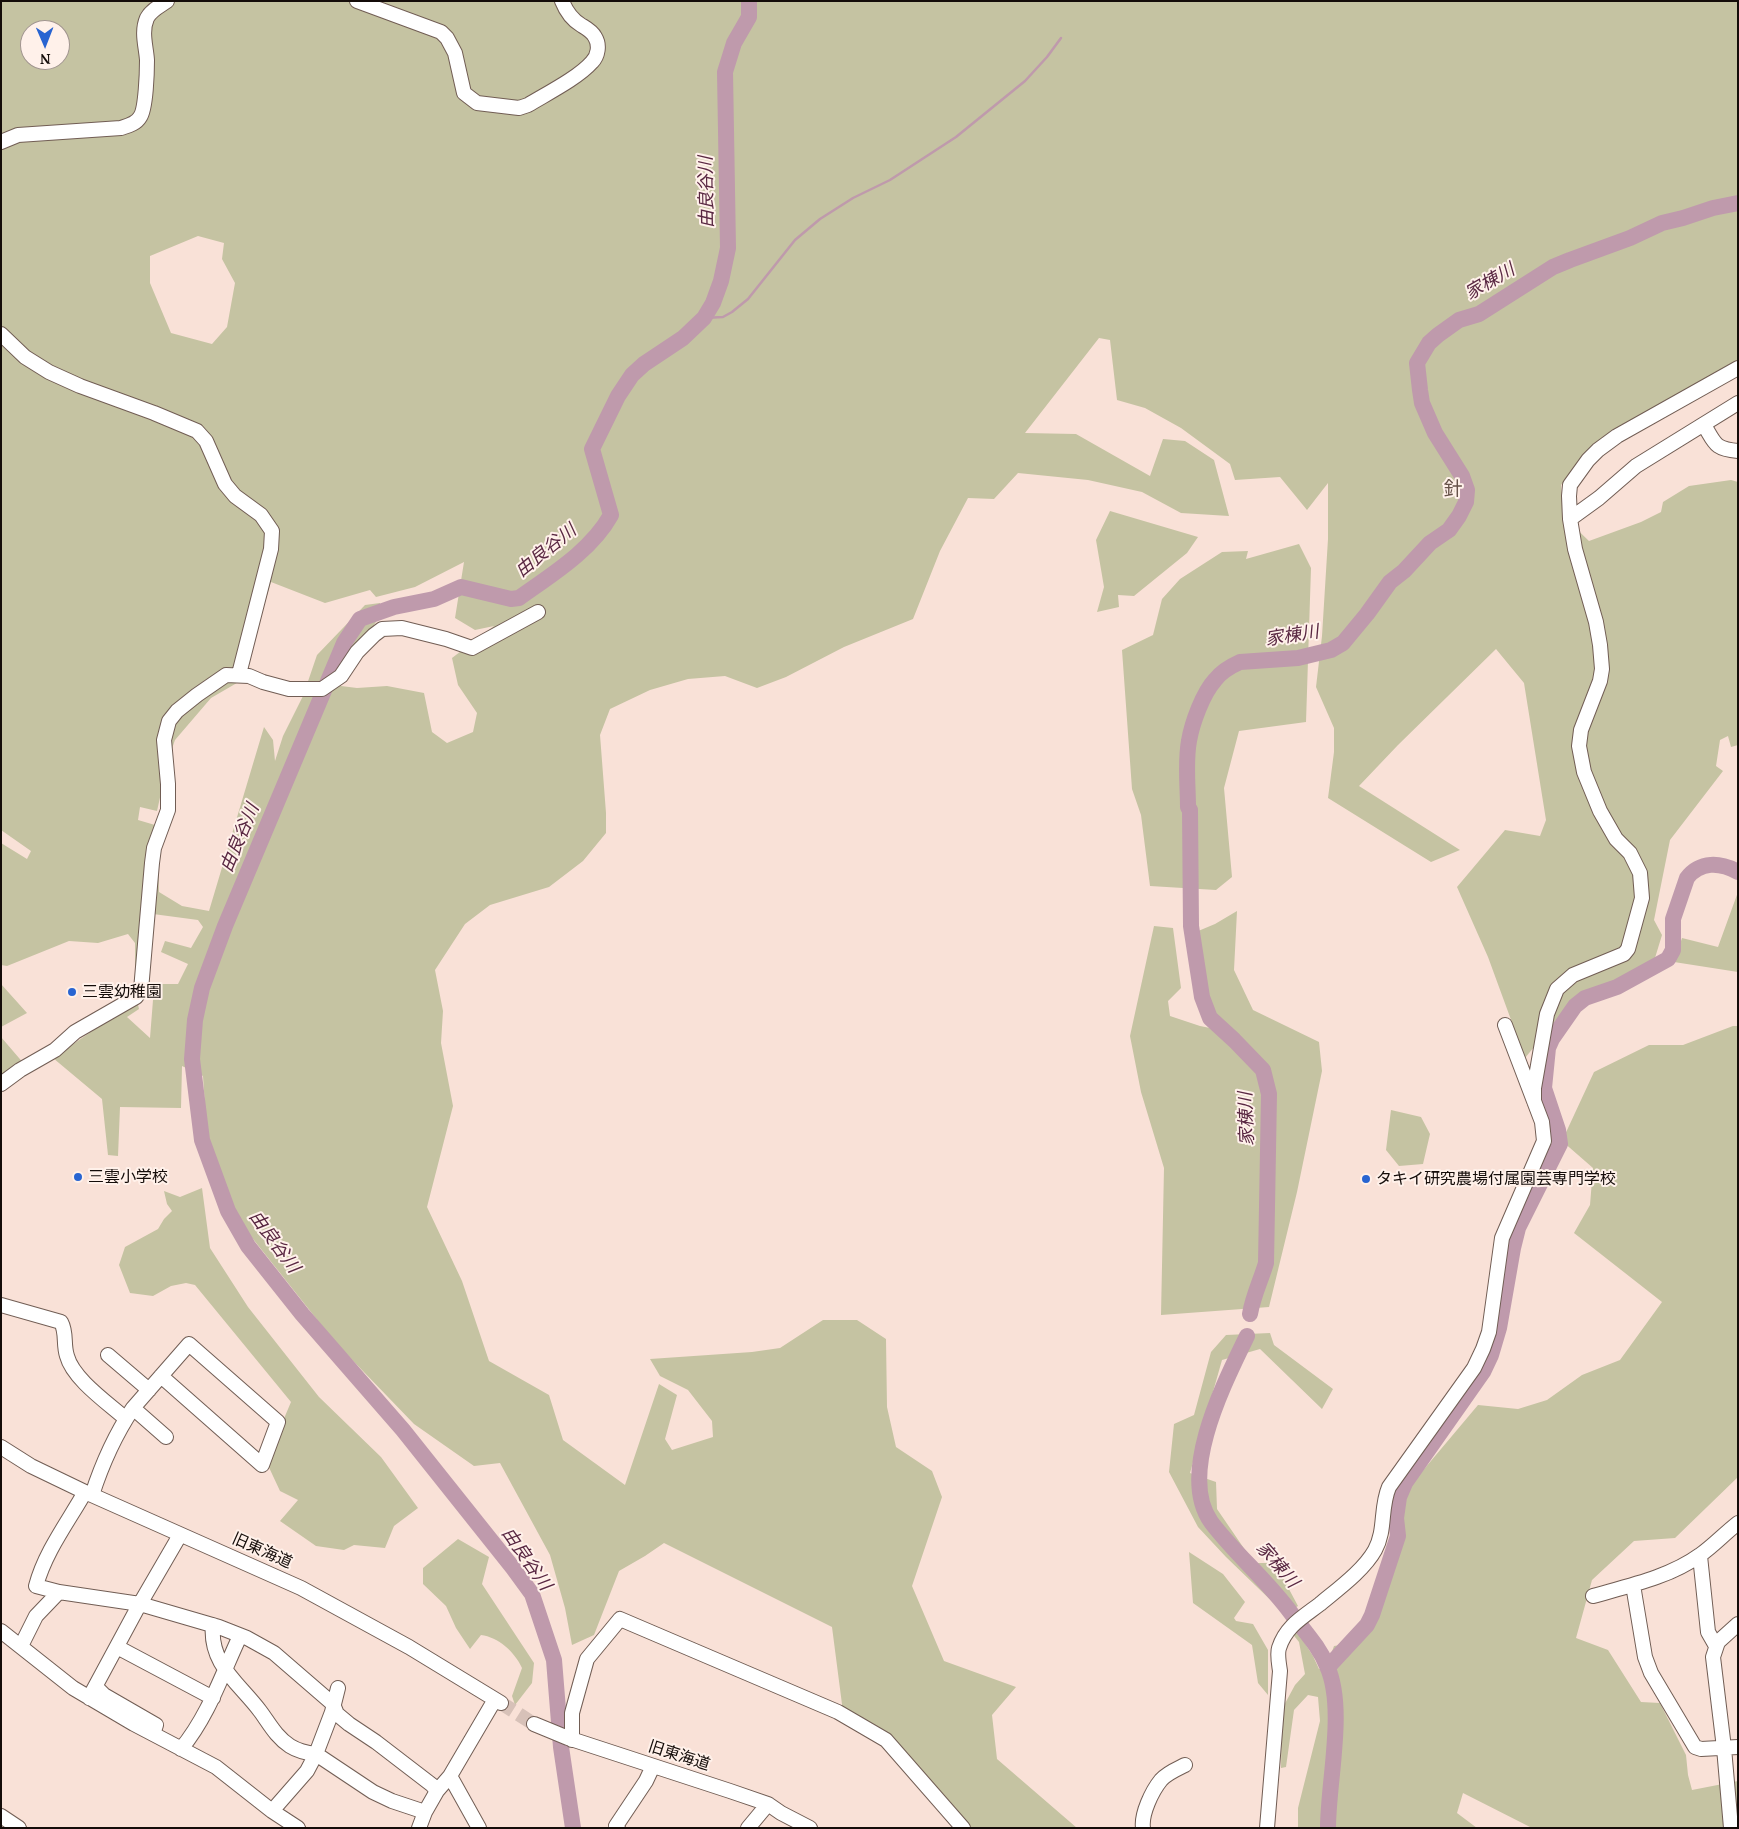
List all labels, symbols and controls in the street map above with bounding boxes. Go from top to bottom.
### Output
north arrow [20,20,70,70]
text: N [40,50,51,69]
water label: 由良谷川 [696,156,718,228]
water label: 家棟川 [1461,259,1519,305]
district label: 針 [1444,479,1462,501]
water label: 由良谷川 [511,520,581,582]
water label: 家棟川 [1264,621,1320,651]
water label: 由良谷川 [216,801,264,875]
place label: 三雲幼稚園 [82,982,162,1002]
marker: 三雲幼稚園 [66,986,78,998]
water label: 家棟川 [1235,1092,1259,1146]
place label: 三雲小学校 [88,1167,168,1187]
place label: タキイ研究農場付属園芸専門学校 [1376,1169,1616,1189]
marker: 三雲小学校 [72,1171,84,1183]
marker: タキイ研究農場付属園芸専門学校 [1360,1173,1372,1185]
water label: 由良谷川 [244,1207,304,1277]
water label: 由良谷川 [497,1523,555,1595]
street label: 旧東海道 [229,1529,295,1573]
water label: 家棟川 [1251,1538,1303,1592]
street label: 旧東海道 [646,1737,712,1775]

